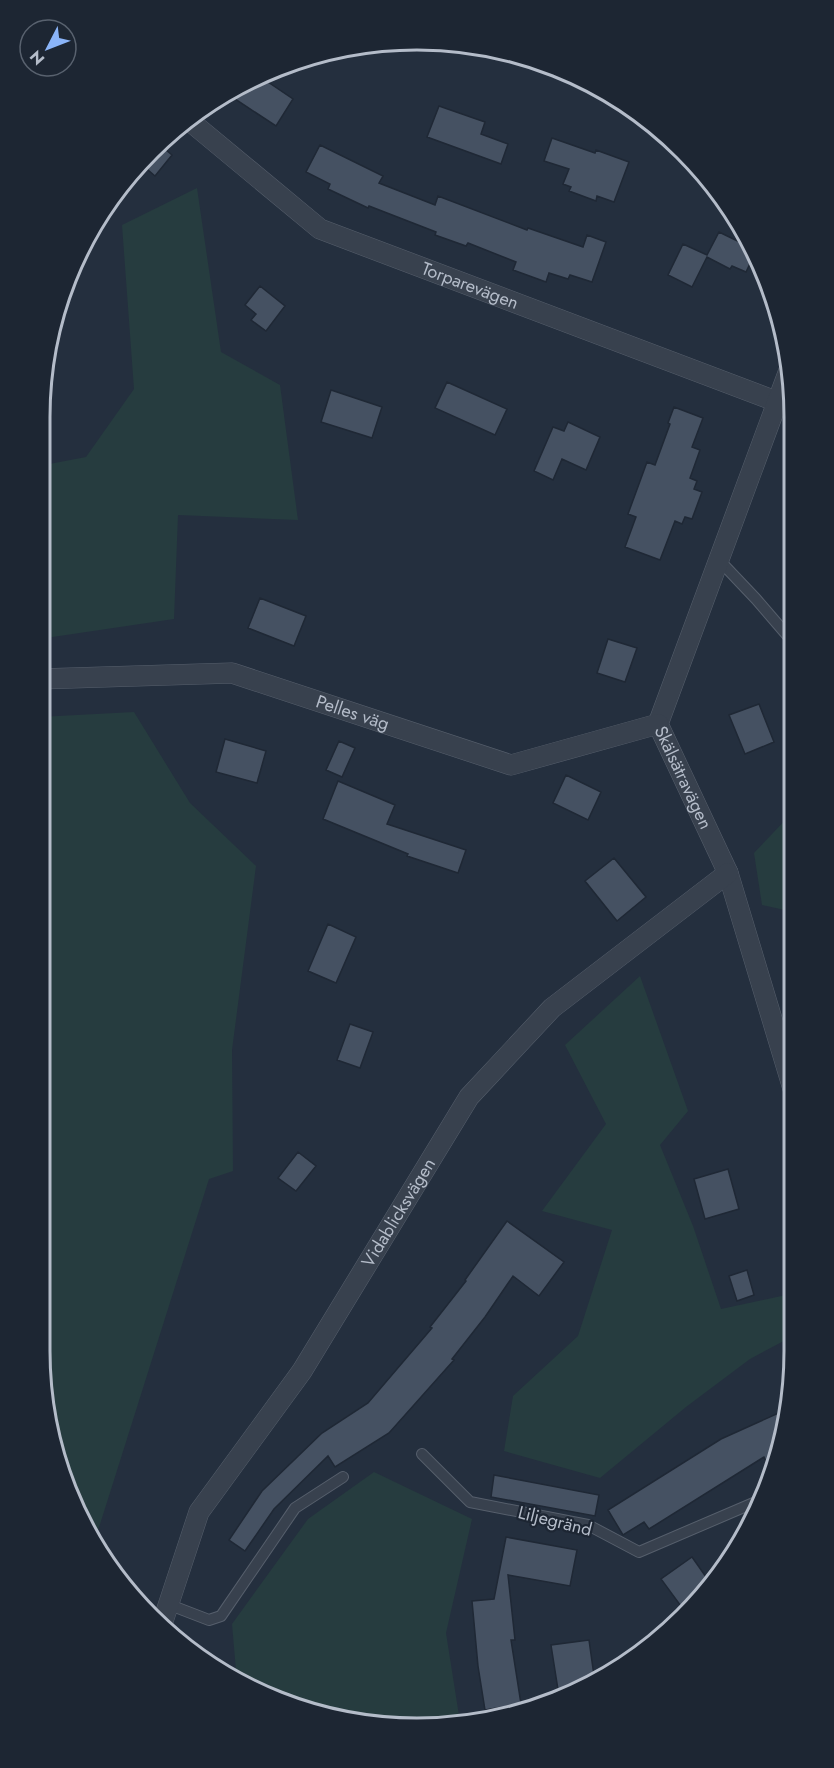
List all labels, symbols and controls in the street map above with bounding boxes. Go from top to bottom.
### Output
north arrow [18,18,78,78]
text: N [24,45,50,70]
street label: Torparevägen [418,255,522,316]
street label: Pelles väg [312,689,393,737]
street label: Skälsätravägen [648,722,719,833]
street label: Vidablicksvägen [355,1153,442,1272]
street label: Liljegränd [515,1499,595,1543]

